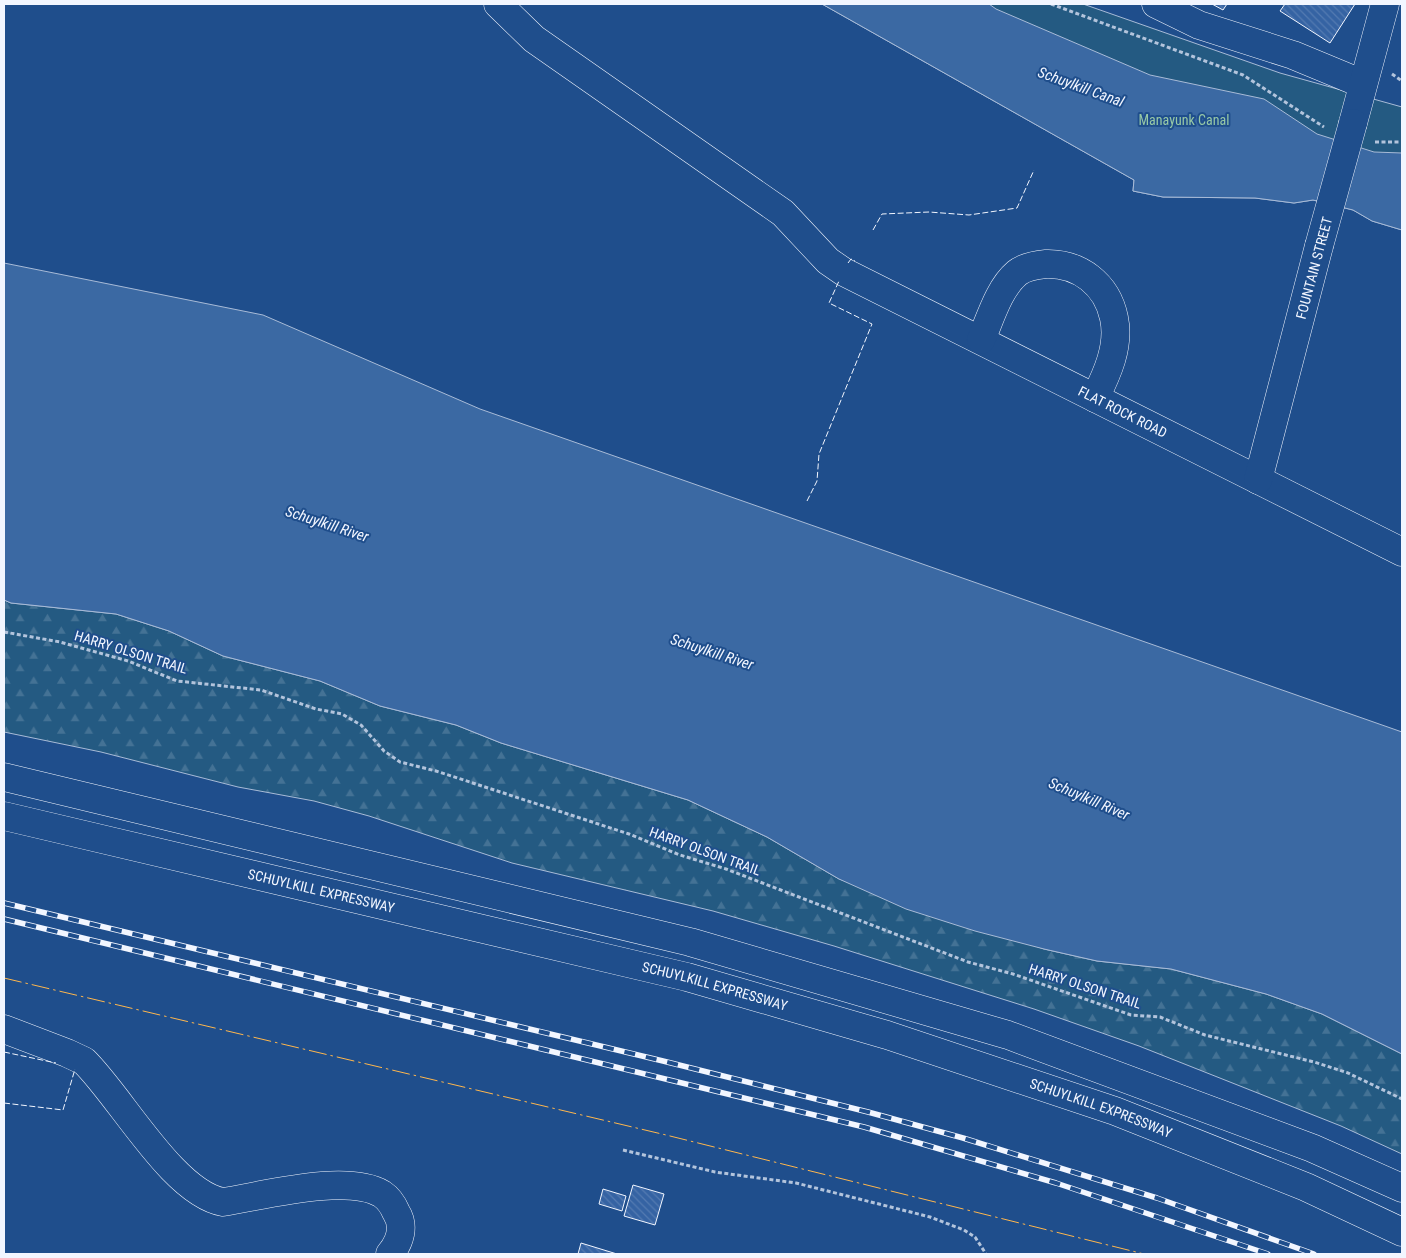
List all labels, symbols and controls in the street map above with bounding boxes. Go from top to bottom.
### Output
water label: Schuylkill Canal [1035,63,1127,111]
park label: Manayunk Canal [1139,112,1229,128]
street label: FOUNTAIN STREET [1293,215,1335,321]
street label: FLAT ROCK ROAD [1076,383,1170,441]
water label: Schuylkill River [283,502,371,546]
street label: HARRY OLSON TRAIL [73,627,190,677]
water label: Schuylkill River [668,630,756,674]
water label: Schuylkill River [1046,774,1133,824]
street label: HARRY OLSON TRAIL [647,823,763,879]
street label: SCHUYLKILL EXPRESSWAY [246,866,397,916]
street label: SCHUYLKILL EXPRESSWAY [641,959,790,1014]
street label: HARRY OLSON TRAIL [1027,960,1144,1012]
street label: SCHUYLKILL EXPRESSWAY [1028,1075,1175,1141]

